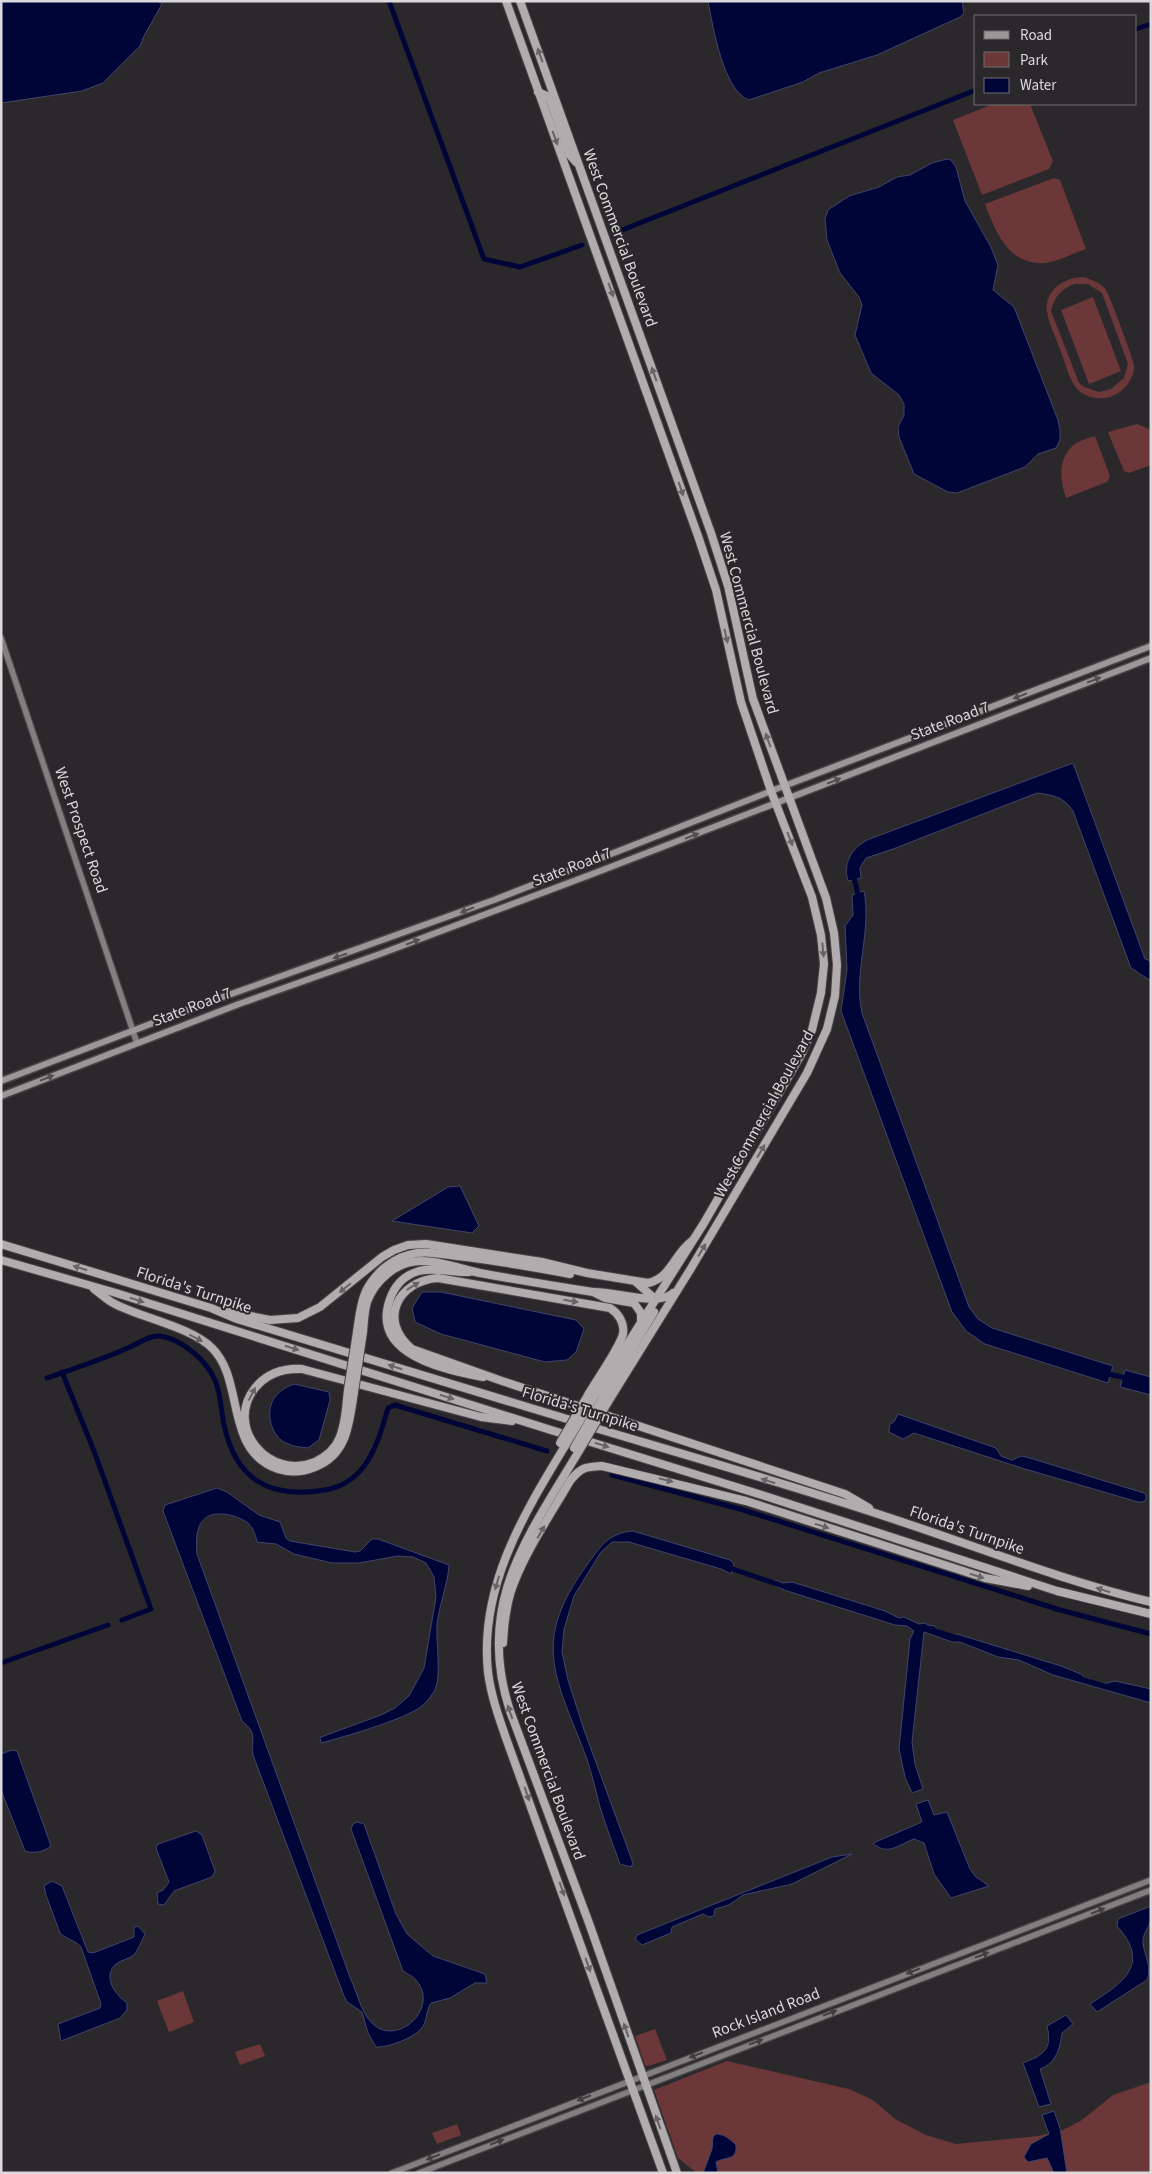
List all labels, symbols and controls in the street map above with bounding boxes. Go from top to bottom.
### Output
legend [974,15,1137,105]
text: Road [1020,25,1052,46]
one-way arrow [536,47,544,62]
text: Park [1020,50,1049,71]
text: Water [1020,75,1057,96]
one-way arrow [552,130,559,145]
street label: West Commercial Boulevard [577,146,663,330]
one-way arrow [607,283,615,297]
one-way arrow [650,366,658,381]
one-way arrow [678,481,686,496]
street label: West Commercial Boulevard [714,529,784,717]
one-way arrow [722,628,730,643]
one-way arrow [1087,676,1102,684]
one-way arrow [1012,692,1027,700]
street label: State Road 7 [907,696,993,746]
one-way arrow [764,733,771,748]
street label: West Prospect Road [49,764,113,896]
one-way arrow [827,777,841,785]
one-way arrow [685,832,700,840]
one-way arrow [786,832,794,847]
street label: State Road 7 [529,842,615,892]
one-way arrow [459,906,474,914]
one-way arrow [406,938,421,946]
one-way arrow [819,942,827,958]
one-way arrow [333,953,348,961]
street label: State Road 7 [149,982,235,1032]
street label: West Commercial Boulevard [709,1026,819,1202]
one-way arrow [40,1074,55,1082]
one-way arrow [757,1144,766,1157]
one-way arrow [698,1243,707,1256]
street label: Florida's Turnpike [134,1261,254,1319]
one-way arrow [73,1264,88,1272]
one-way arrow [339,1282,352,1293]
one-way arrow [406,1282,419,1291]
one-way arrow [130,1296,145,1304]
one-way arrow [564,1297,580,1305]
one-way arrow [189,1334,204,1342]
one-way arrow [285,1345,300,1353]
one-way arrow [388,1363,403,1371]
street label: Florida's Turnpike [519,1381,641,1437]
one-way arrow [248,1387,256,1401]
one-way arrow [440,1393,455,1401]
one-way arrow [595,1442,610,1450]
one-way arrow [761,1476,776,1484]
one-way arrow [659,1477,674,1485]
street label: Florida's Turnpike [907,1500,1027,1560]
one-way arrow [815,1523,830,1530]
one-way arrow [536,1525,545,1539]
one-way arrow [970,1572,985,1580]
one-way arrow [493,1576,501,1591]
one-way arrow [1096,1586,1111,1593]
street label: West Commercial Boulevard [505,1679,591,1863]
one-way arrow [506,1704,514,1719]
one-way arrow [524,1787,531,1802]
one-way arrow [559,1881,566,1896]
one-way arrow [1090,1907,1105,1914]
one-way arrow [975,1951,990,1959]
one-way arrow [585,1957,592,1972]
one-way arrow [906,1968,921,1975]
street label: Rock Island Road [709,1982,823,2044]
one-way arrow [823,2009,838,2016]
one-way arrow [622,2022,630,2037]
one-way arrow [749,2038,764,2046]
one-way arrow [688,2052,703,2059]
one-way arrow [576,2094,591,2102]
one-way arrow [654,2114,661,2129]
one-way arrow [490,2138,504,2146]
one-way arrow [425,2154,440,2161]

